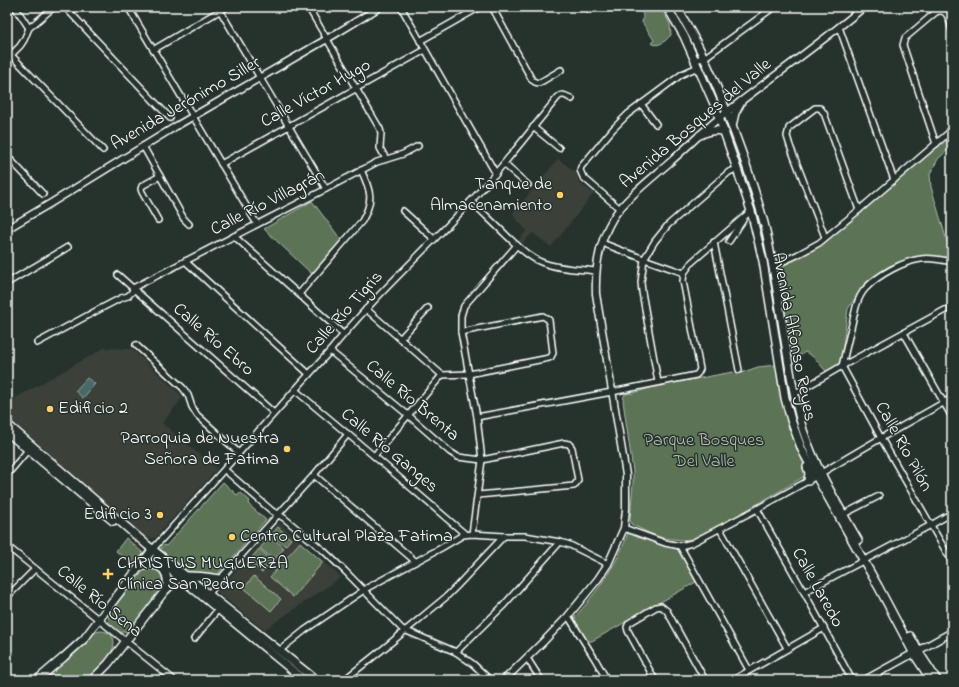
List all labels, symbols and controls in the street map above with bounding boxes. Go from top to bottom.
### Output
street label: Avenida Jerónimo Siller [106,50,266,158]
street label: Avenida Bosques del Valle [614,52,778,195]
street label: Calle Víctor Hugo [256,53,376,136]
street label: Calle Río Villagrán [206,163,330,244]
place label: Tanque de Almacenamiento [430,172,553,219]
marker: Tanque de Almacenamiento [555,190,565,200]
street label: Avenida Alfonso Reyes [764,251,822,423]
street label: Calle Río Tigris [300,265,391,361]
street label: Calle Río Ebro [166,297,260,383]
street label: Calle Río Brenta [359,354,465,448]
place label: Edificio 2 [58,396,128,422]
street label: Calle Río Pilón [868,397,938,497]
street label: Calle Río Ganges [334,402,444,500]
marker: Edificio 2 [45,404,55,414]
place label: Parroquia de Nuestra Señora de Fatima [121,426,279,473]
park label: Parque Bosques Del Valle [644,428,764,475]
marker: Parroquia de Nuestra Señora de Fatima [282,444,292,454]
place label: Edificio 3 [84,502,152,528]
marker: Edificio 3 [155,510,165,520]
place label: Centro Cultural Plaza Fatima [240,524,453,550]
marker: Centro Cultural Plaza Fatima [227,532,237,542]
street label: Calle Laredo [784,543,850,633]
place label: CHRISTUS MUGUERZA Clínica San Pedro [117,551,288,598]
street label: Calle Río Sena [51,559,147,645]
marker: CHRISTUS MUGUERZA Clínica San Pedro [102,568,114,580]

